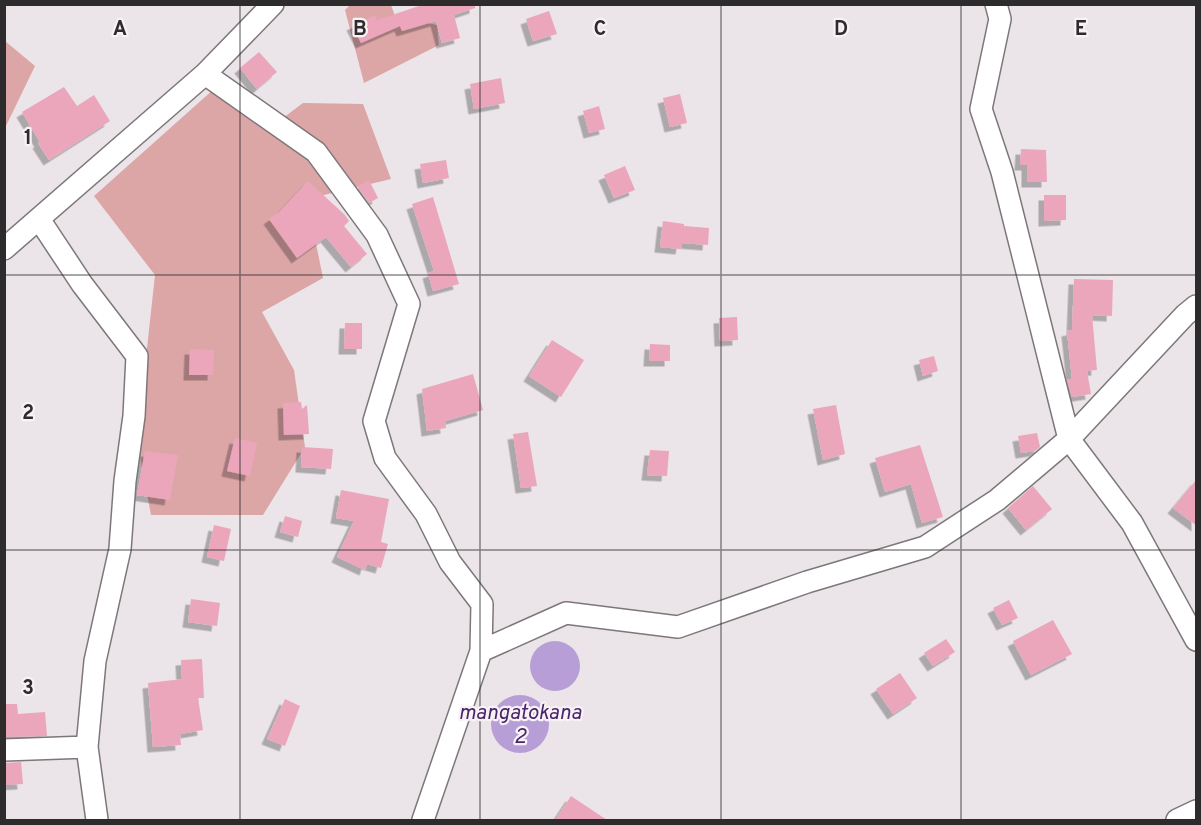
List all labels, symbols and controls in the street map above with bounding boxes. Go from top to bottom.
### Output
text: A [113,17,127,43]
text: B [353,17,367,43]
text: C [594,17,606,43]
text: D [834,17,848,43]
text: E [1075,17,1087,43]
text: 1 [24,126,32,152]
text: 2 [22,401,34,427]
text: 3 [22,676,34,702]
water label: mangatokana 2 [458,700,582,751]

